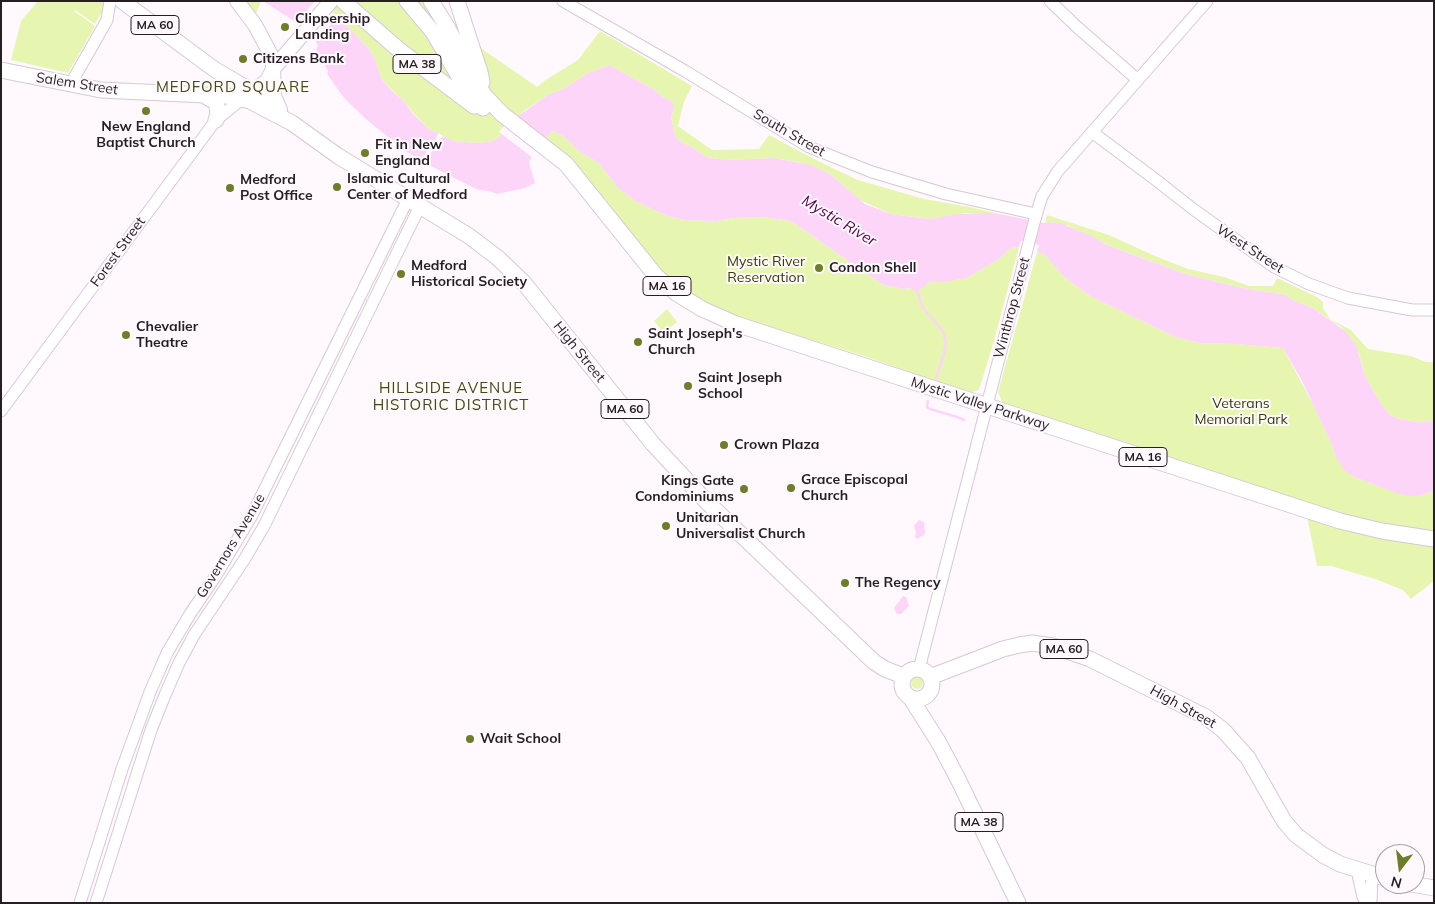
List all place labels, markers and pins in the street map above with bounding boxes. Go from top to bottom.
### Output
place label: Clippership Landing [295,11,370,44]
marker: Clippership Landing [279,21,291,33]
place label: Citizens Bank [253,51,344,67]
marker: Citizens Bank [237,53,249,65]
marker: New England Baptist Church [140,105,152,117]
place label: New England Baptist Church [96,119,196,152]
place label: Fit in New England [375,137,442,170]
marker: Fit in New England [359,147,371,159]
place label: Islamic Cultural Center of Medford [347,171,468,203]
place label: Medford Post Office [240,172,313,204]
marker: Islamic Cultural Center of Medford [331,181,343,193]
marker: Medford Post Office [224,182,236,194]
place label: Medford Historical Society [411,258,527,290]
place label: Condon Shell [829,260,917,276]
marker: Condon Shell [813,262,825,274]
marker: Medford Historical Society [395,268,407,280]
place label: Chevalier Theatre [136,319,198,352]
place label: Saint Joseph's Church [648,326,743,358]
marker: Chevalier Theatre [120,329,132,341]
marker: Saint Joseph's Church [632,336,644,348]
place label: Saint Joseph School [698,370,782,402]
marker: Saint Joseph School [682,380,694,392]
place label: Crown Plaza [734,437,819,453]
marker: Crown Plaza [718,439,730,451]
place label: Grace Episcopal Church [801,472,908,504]
place label: Kings Gate Condominiums [635,473,734,506]
marker: Grace Episcopal Church [785,482,797,494]
marker: Kings Gate Condominiums [738,483,750,495]
place label: Unitarian Universalist Church [676,510,805,542]
marker: Unitarian Universalist Church [660,520,672,532]
place label: The Regency [855,575,941,591]
marker: The Regency [839,577,851,589]
place label: Wait School [480,731,561,747]
marker: Wait School [464,733,476,745]

